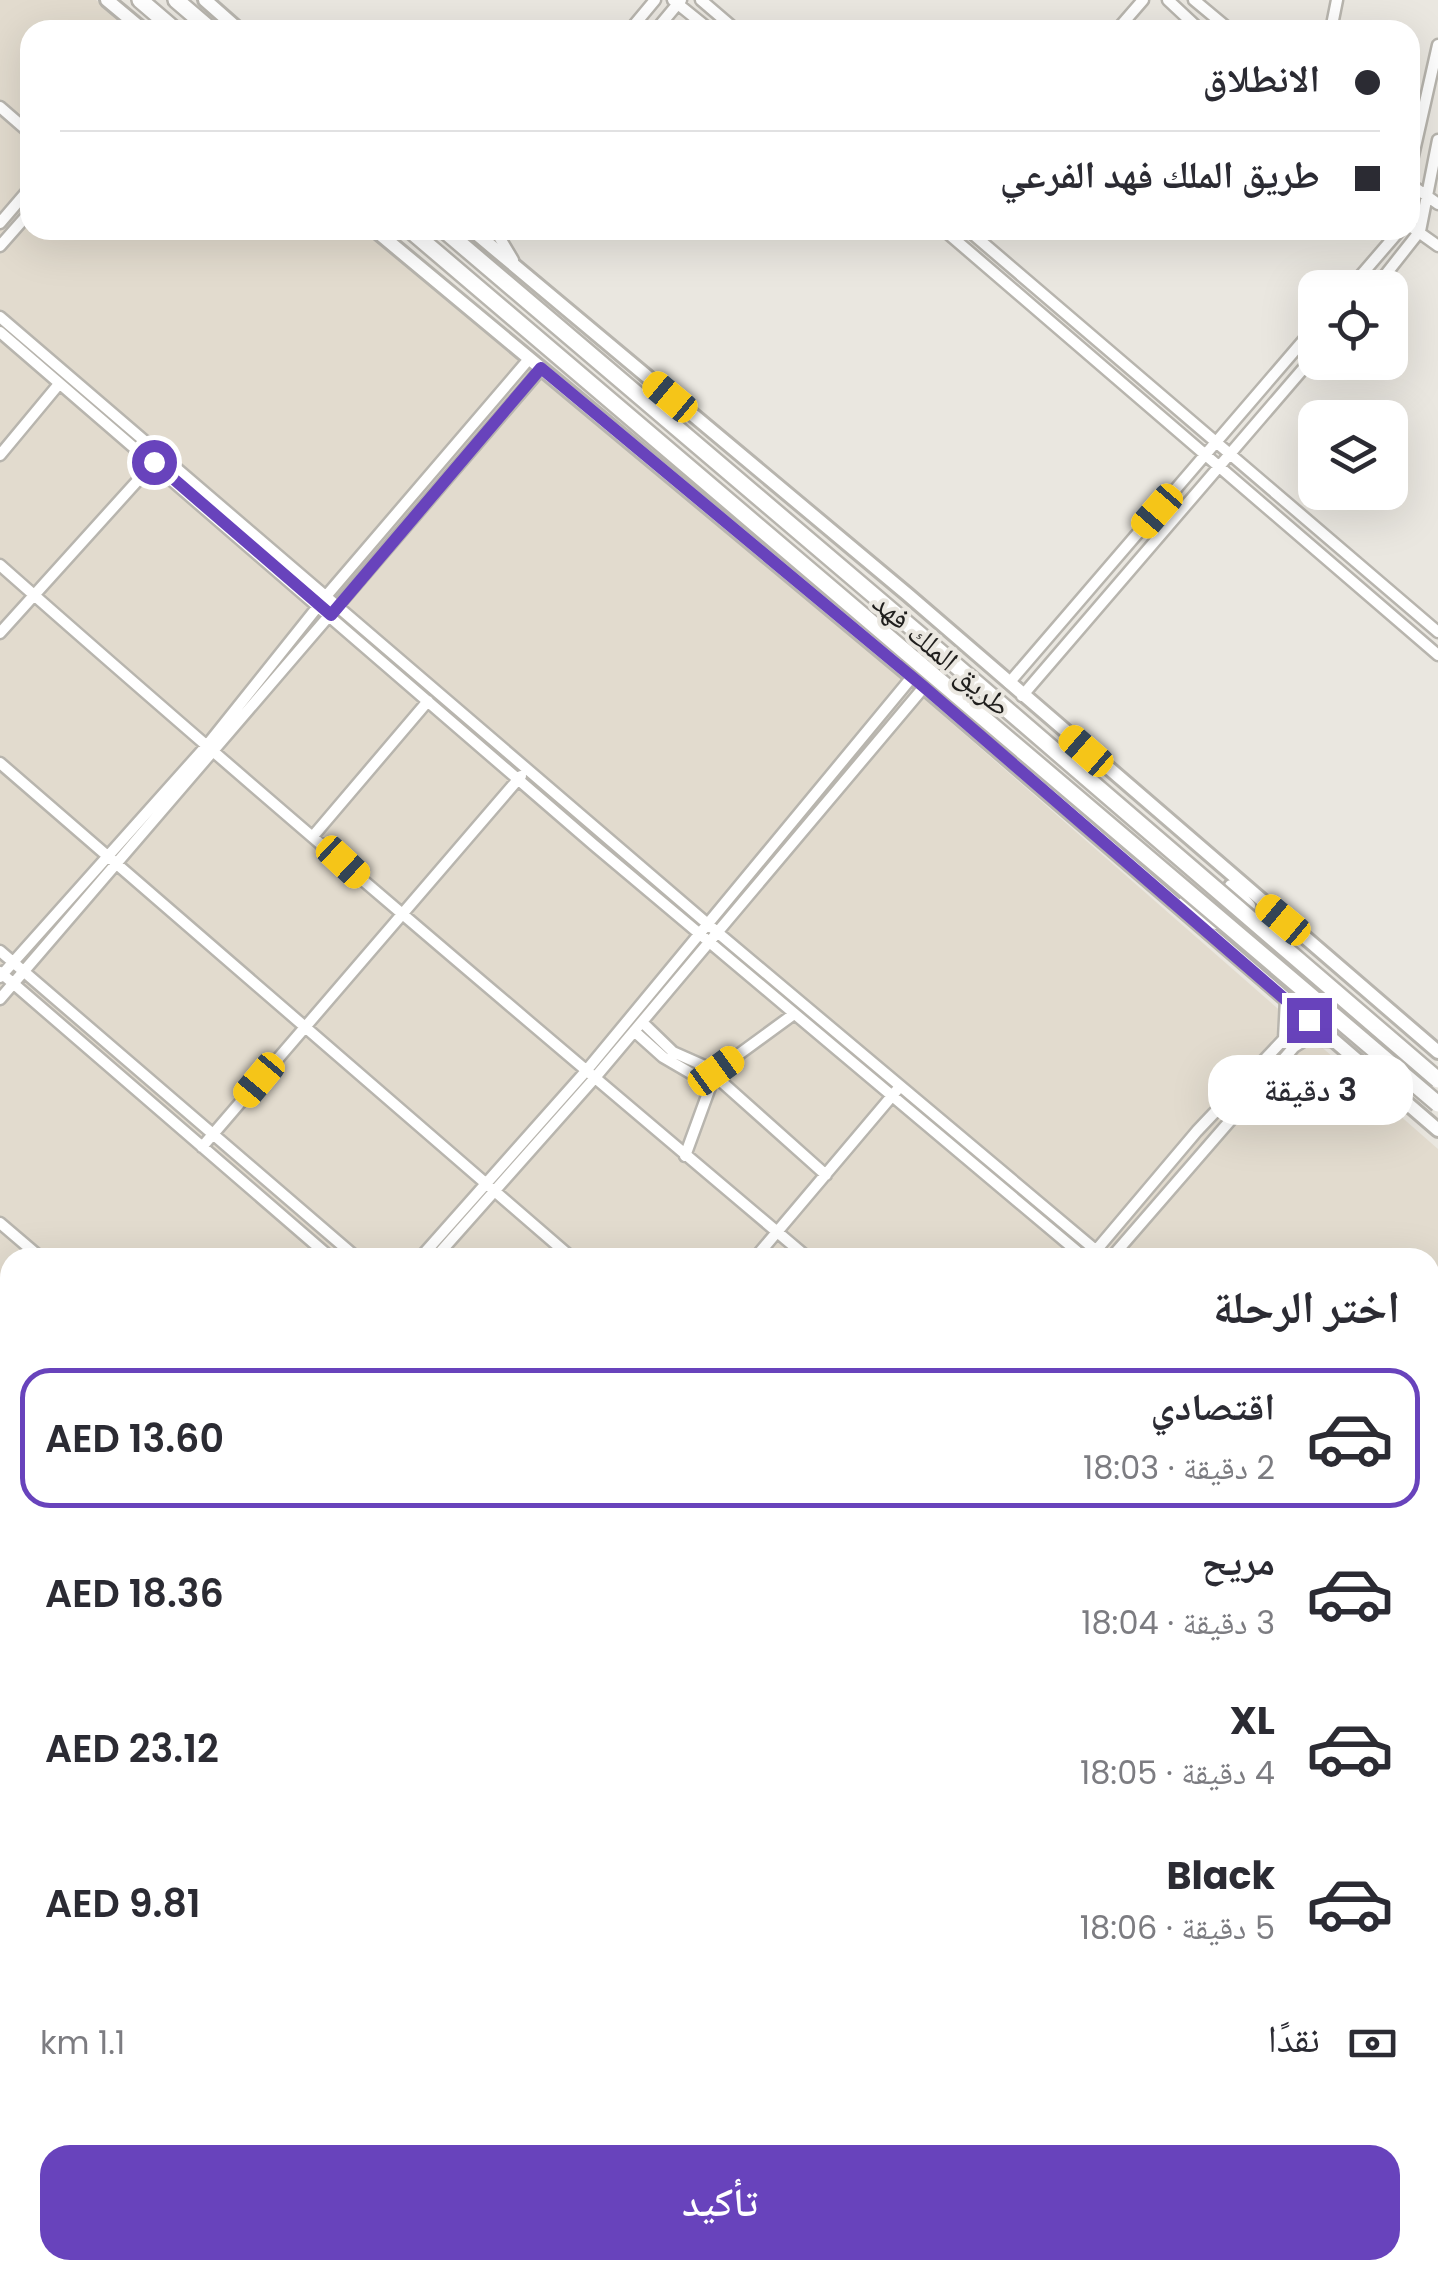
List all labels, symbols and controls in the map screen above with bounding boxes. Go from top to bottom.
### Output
text: الانطلاق [1202,52,1320,105]
text: طريق الملك فهد الفرعي [1000,148,1320,201]
map controls [1298,270,1408,510]
button: locate [1298,270,1408,380]
car [637,366,703,428]
button: layers [1298,400,1408,510]
route start [132,440,177,485]
car [1126,479,1188,543]
street label: طريق الملك فهد [863,582,1021,726]
car [1054,720,1118,782]
car [311,831,375,893]
car [1250,889,1316,951]
route end [1287,998,1332,1043]
car [683,1041,749,1101]
car [228,1047,290,1113]
callout: 3 دقيقة [1206,1055,1412,1125]
text: 3 دقيقة [1264,1067,1357,1112]
text: اختر الرحلة [1213,1276,1400,1339]
text: اقتصادي [1151,1380,1275,1433]
icon: car [1305,1393,1395,1483]
text: AED 13.60 [45,1412,224,1465]
text: 2 دقيقة · 18:03 [1083,1445,1275,1490]
text: مريح [1201,1535,1275,1588]
icon: car [1305,1548,1395,1638]
text: AED 18.36 [45,1567,224,1620]
text: 3 دقيقة · 18:04 [1081,1600,1275,1645]
text: XL [1230,1694,1275,1747]
icon: car [1305,1703,1395,1793]
text: AED 23.12 [45,1722,219,1775]
text: 4 دقيقة · 18:05 [1080,1750,1275,1795]
text: Black [1166,1849,1275,1902]
icon: car [1305,1858,1395,1948]
text: AED 9.81 [45,1877,201,1930]
text: 5 دقيقة · 18:06 [1080,1905,1275,1950]
text: نقدًا [1268,2012,1320,2065]
icon: cash [1345,2016,1400,2071]
text: 1.1 km [40,2020,125,2065]
button: تأكيد [40,2145,1400,2260]

